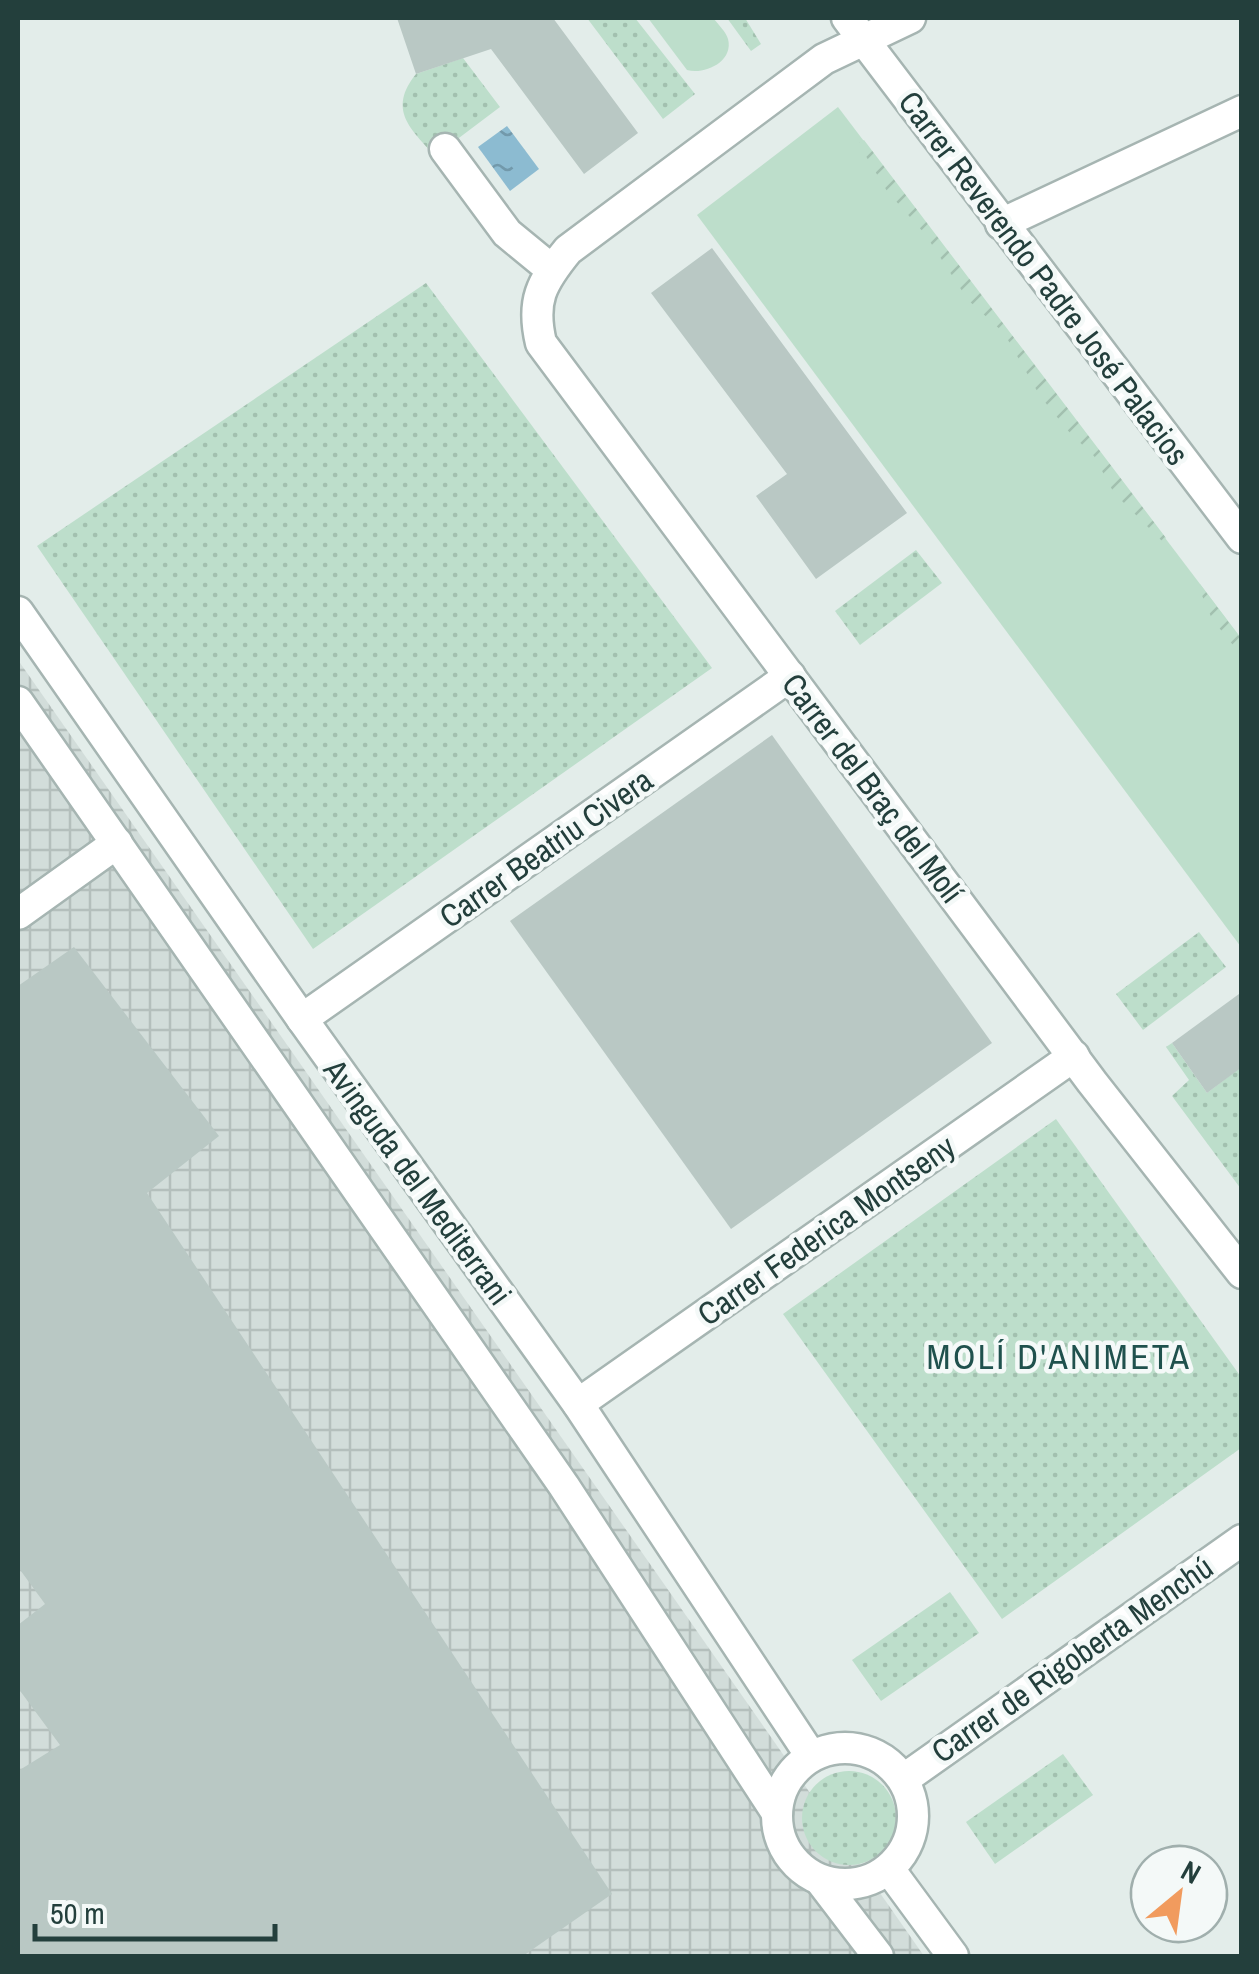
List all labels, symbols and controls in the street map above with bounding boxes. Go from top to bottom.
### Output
street label: Carrer Reverendo Padre José Palacios [889,82,1199,474]
street label: Carrer del Braç del Molí [772,664,974,912]
street label: Carrer Beatriu Civera [431,758,661,938]
street label: Avinguda del Mediterrani [314,1050,522,1314]
street label: Carrer Federica Montseny [689,1125,963,1335]
district label: MOLÍ D'ANIMETA [927,1333,1191,1380]
street label: Carrer de Rigoberta Menchú [923,1546,1221,1772]
north arrow [1129,1844,1229,1944]
text: N [1175,1851,1208,1893]
scale bar [35,1879,275,1941]
text: 50 m [50,1893,105,1933]

